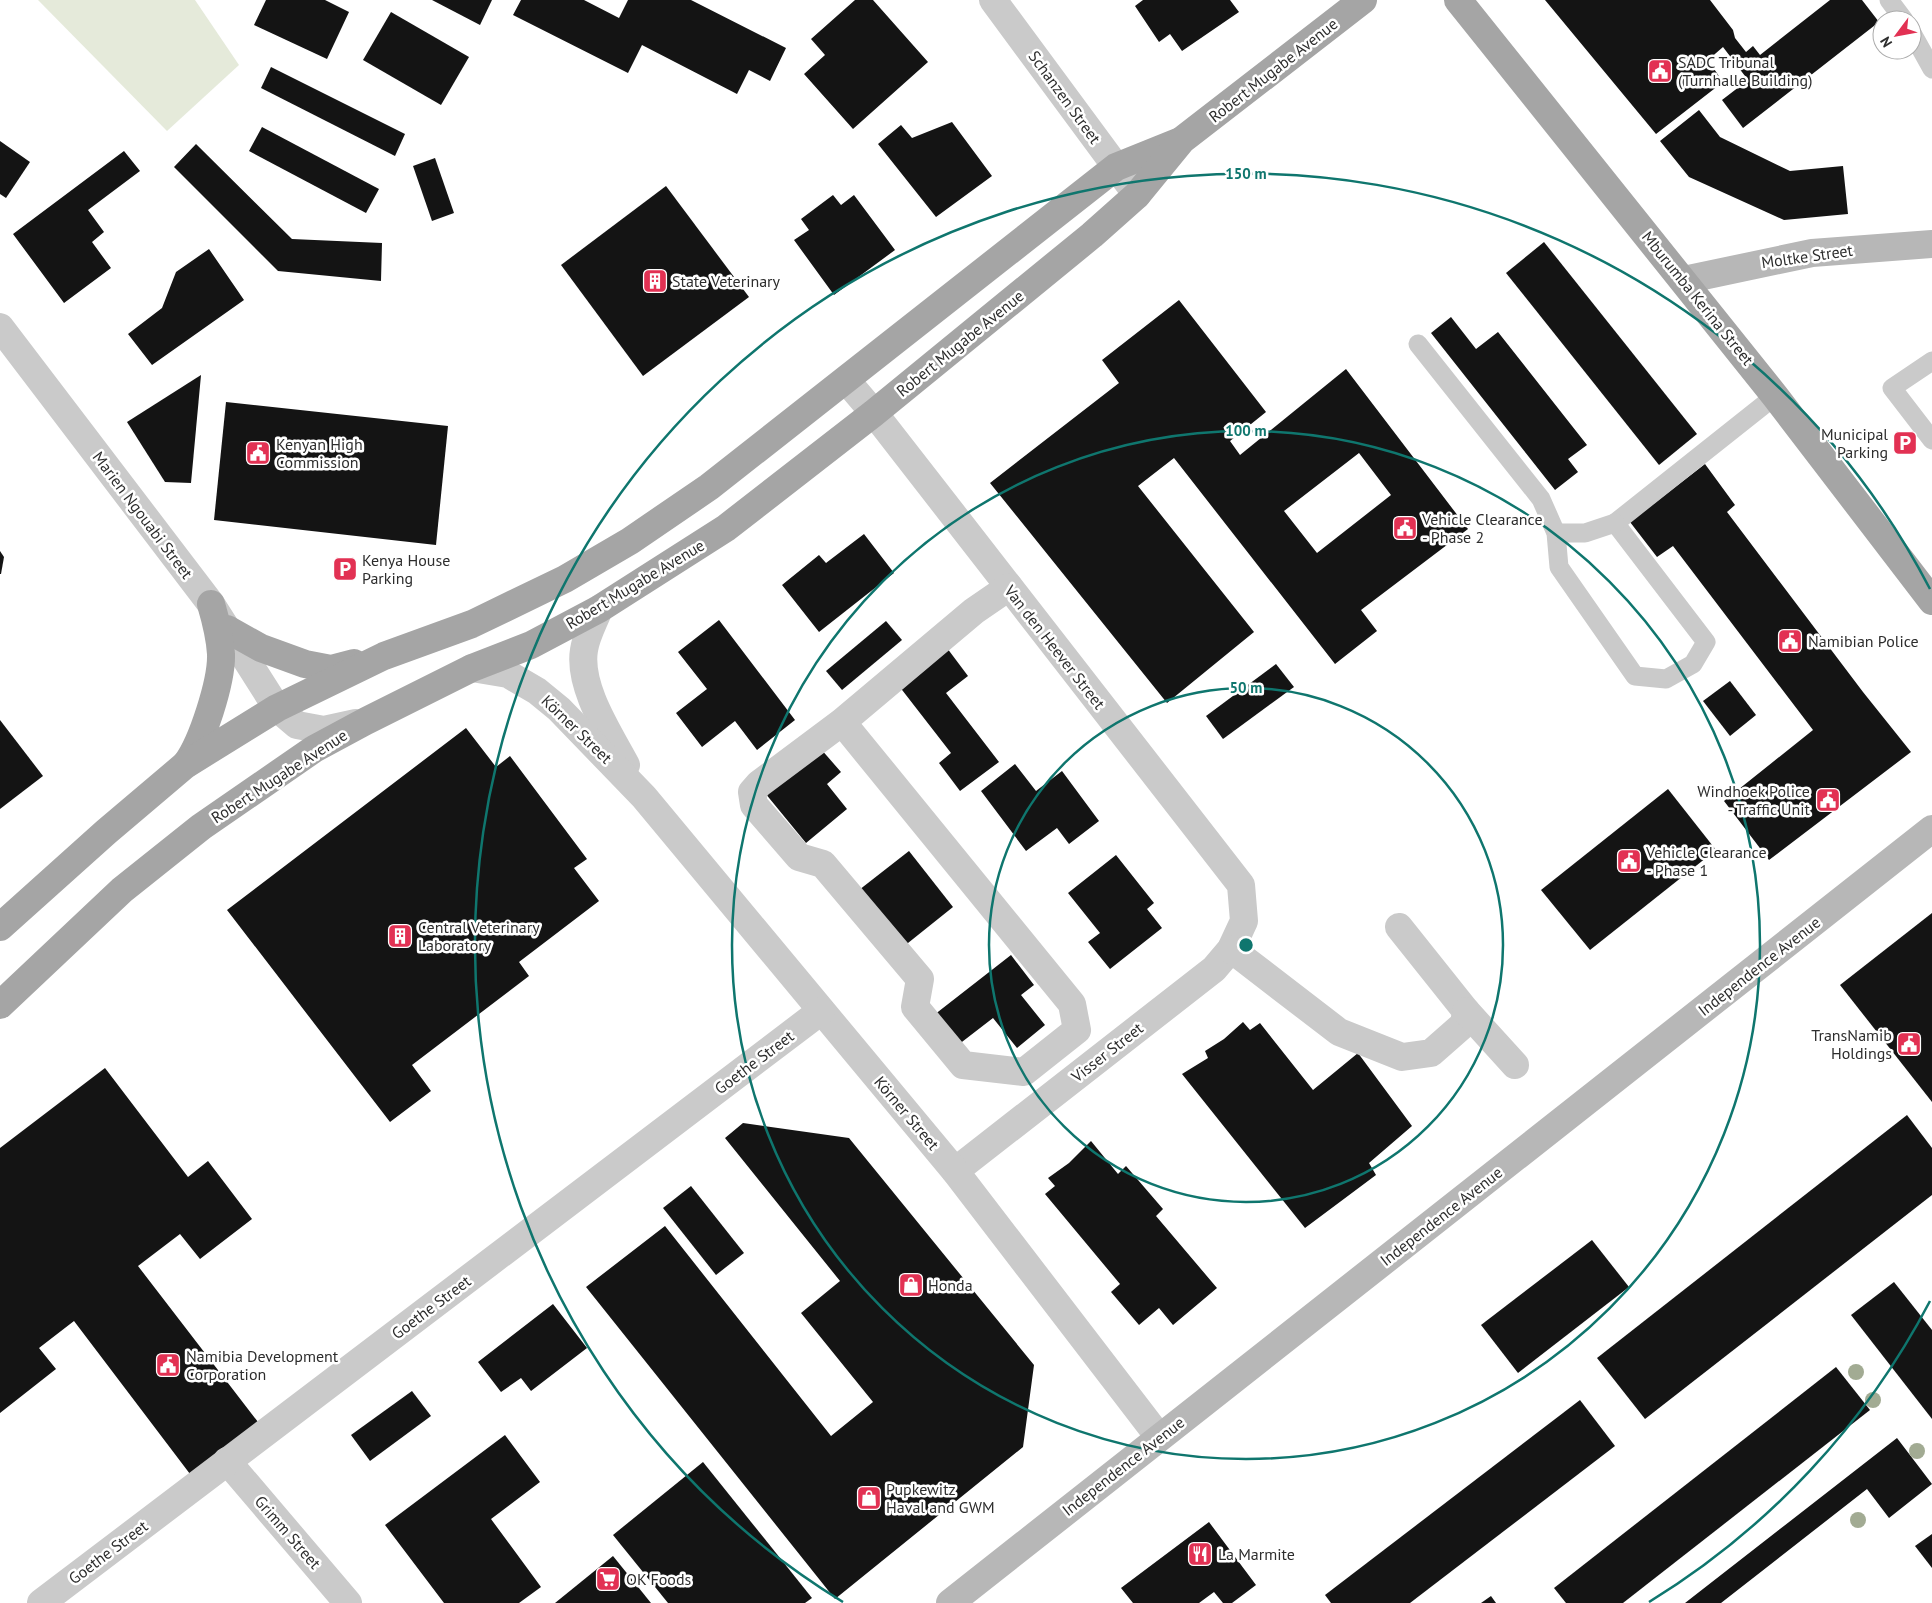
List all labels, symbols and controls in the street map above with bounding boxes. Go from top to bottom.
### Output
north arrow [1872,10,1922,60]
street label: Robert Mugabe Avenue [1205,13,1341,127]
text: N [1876,33,1896,51]
street label: Schanzen Street [1025,47,1106,148]
place label: SADC Tribunal (Turnhalle Building) [1678,52,1813,90]
public building icon: SADC Tribunal (Turnhalle Building) [1647,58,1673,84]
text: 150 m [1225,164,1267,183]
street label: Mburumba Kerina Street [1638,227,1759,369]
street label: Moltke Street [1760,240,1855,272]
building icon: State Veterinary [642,268,668,294]
place label: State Veterinary [672,271,781,291]
street label: Robert Mugabe Avenue [892,286,1028,400]
text: 100 m [1225,421,1267,440]
place label: Municipal Parking [1821,424,1888,462]
parking icon: Municipal Parking [1892,430,1918,456]
place label: Kenyan High Commission [276,434,363,472]
public building icon: Kenyan High Commission [245,440,271,466]
street label: Marien Ngouabi Street [89,447,198,583]
place label: Vehicle Clearance - Phase 2 [1421,509,1543,547]
public building icon: Vehicle Clearance - Phase 2 [1392,515,1418,541]
street label: Robert Mugabe Avenue [562,535,708,633]
place label: Kenya House Parking [362,550,450,588]
parking icon: Kenya House Parking [332,556,358,582]
street label: Van den Heever Street [1000,580,1110,713]
public building icon: Namibian Police [1777,628,1803,654]
place label: Namibian Police [1808,631,1919,651]
text: 50 m [1230,678,1262,697]
street label: Körner Street [538,690,617,768]
street label: Robert Mugabe Avenue [207,725,351,827]
place label: Windhoek Police - Traffic Unit [1697,781,1811,819]
public building icon: Windhoek Police - Traffic Unit [1815,787,1841,813]
place label: Vehicle Clearance - Phase 1 [1645,842,1767,880]
public building icon: Vehicle Clearance - Phase 1 [1616,848,1642,874]
street label: Independence Avenue [1694,912,1824,1020]
place label: Central Veterinary Laboratory [418,917,540,955]
building icon: Central Veterinary Laboratory [387,923,413,949]
centre of rings [1237,936,1255,954]
street label: Visser Street [1066,1017,1147,1087]
street label: Goethe Street [710,1025,798,1098]
place label: TransNamib Holdings [1811,1025,1892,1063]
public building icon: TransNamib Holdings [1896,1031,1922,1057]
street label: Körner Street [870,1072,944,1155]
street label: Independence Avenue [1376,1162,1506,1270]
street label: Goethe Street [387,1270,475,1343]
shop icon: Honda [898,1272,924,1298]
place label: Honda [928,1275,973,1295]
place label: Namibia Development Corporation [186,1346,339,1384]
public building icon: Namibia Development Corporation [155,1352,181,1378]
street label: Independence Avenue [1058,1412,1188,1520]
place label: Pupkewitz Haval and GWM [886,1479,995,1517]
shop icon: Pupkewitz Haval and GWM [856,1485,882,1511]
street label: Grimm Street [251,1491,326,1573]
street label: Goethe Street [64,1515,152,1588]
restaurant icon: La Marmite [1187,1541,1213,1567]
place label: La Marmite [1218,1544,1295,1564]
supermarket icon: OK Foods [595,1566,621,1592]
place label: OK Foods [626,1569,692,1589]

